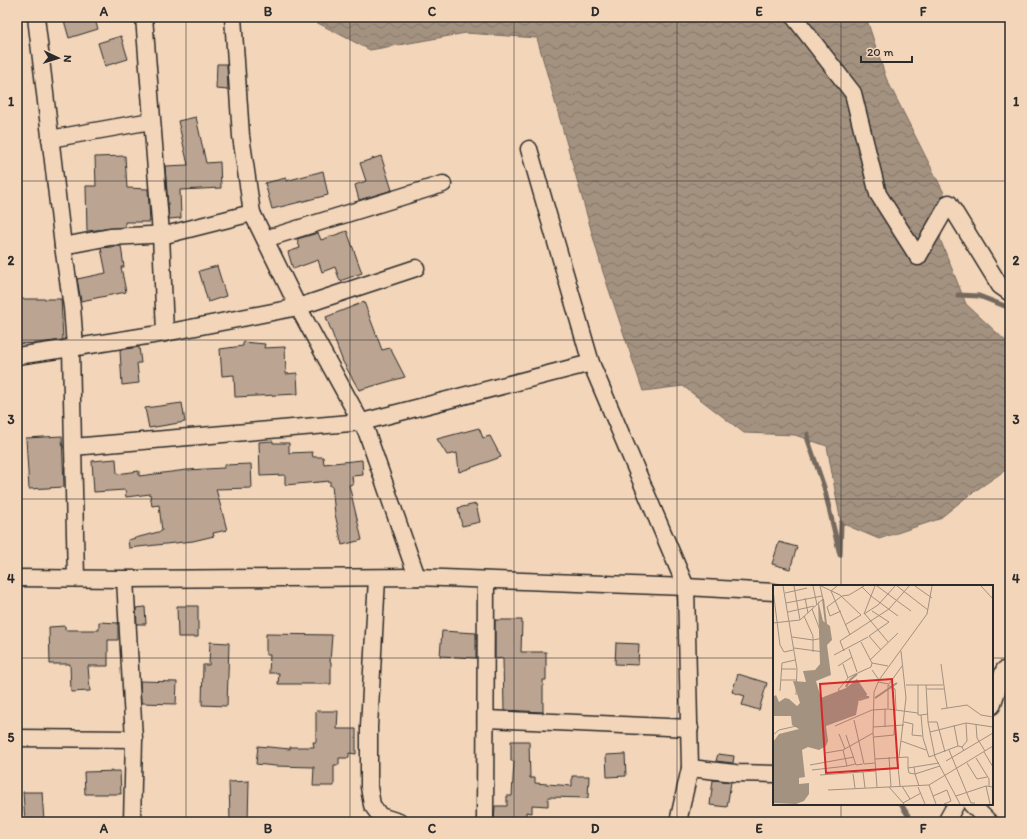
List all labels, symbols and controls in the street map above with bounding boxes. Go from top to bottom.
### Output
text: A [99,4,109,19]
text: B [264,4,273,19]
text: C [428,4,437,19]
text: D [591,4,600,19]
text: E [755,4,763,19]
text: F [920,4,927,19]
north arrow [38,38,78,78]
scale bar [861,38,912,64]
text: 20 m [867,45,894,59]
text: N [61,54,74,63]
text: 1 [8,94,14,109]
text: 1 [1013,94,1019,109]
text: 2 [8,253,15,268]
text: 2 [1013,253,1020,268]
text: 3 [7,412,15,427]
text: 3 [1012,412,1020,427]
text: 4 [7,571,15,586]
text: 4 [1012,571,1020,586]
inset map [773,585,993,805]
text: 5 [8,730,15,745]
text: 5 [1013,730,1020,745]
text: A [99,821,109,836]
text: B [264,821,273,836]
text: C [428,821,437,836]
text: D [591,821,600,836]
text: E [755,821,763,836]
text: F [920,821,927,836]

